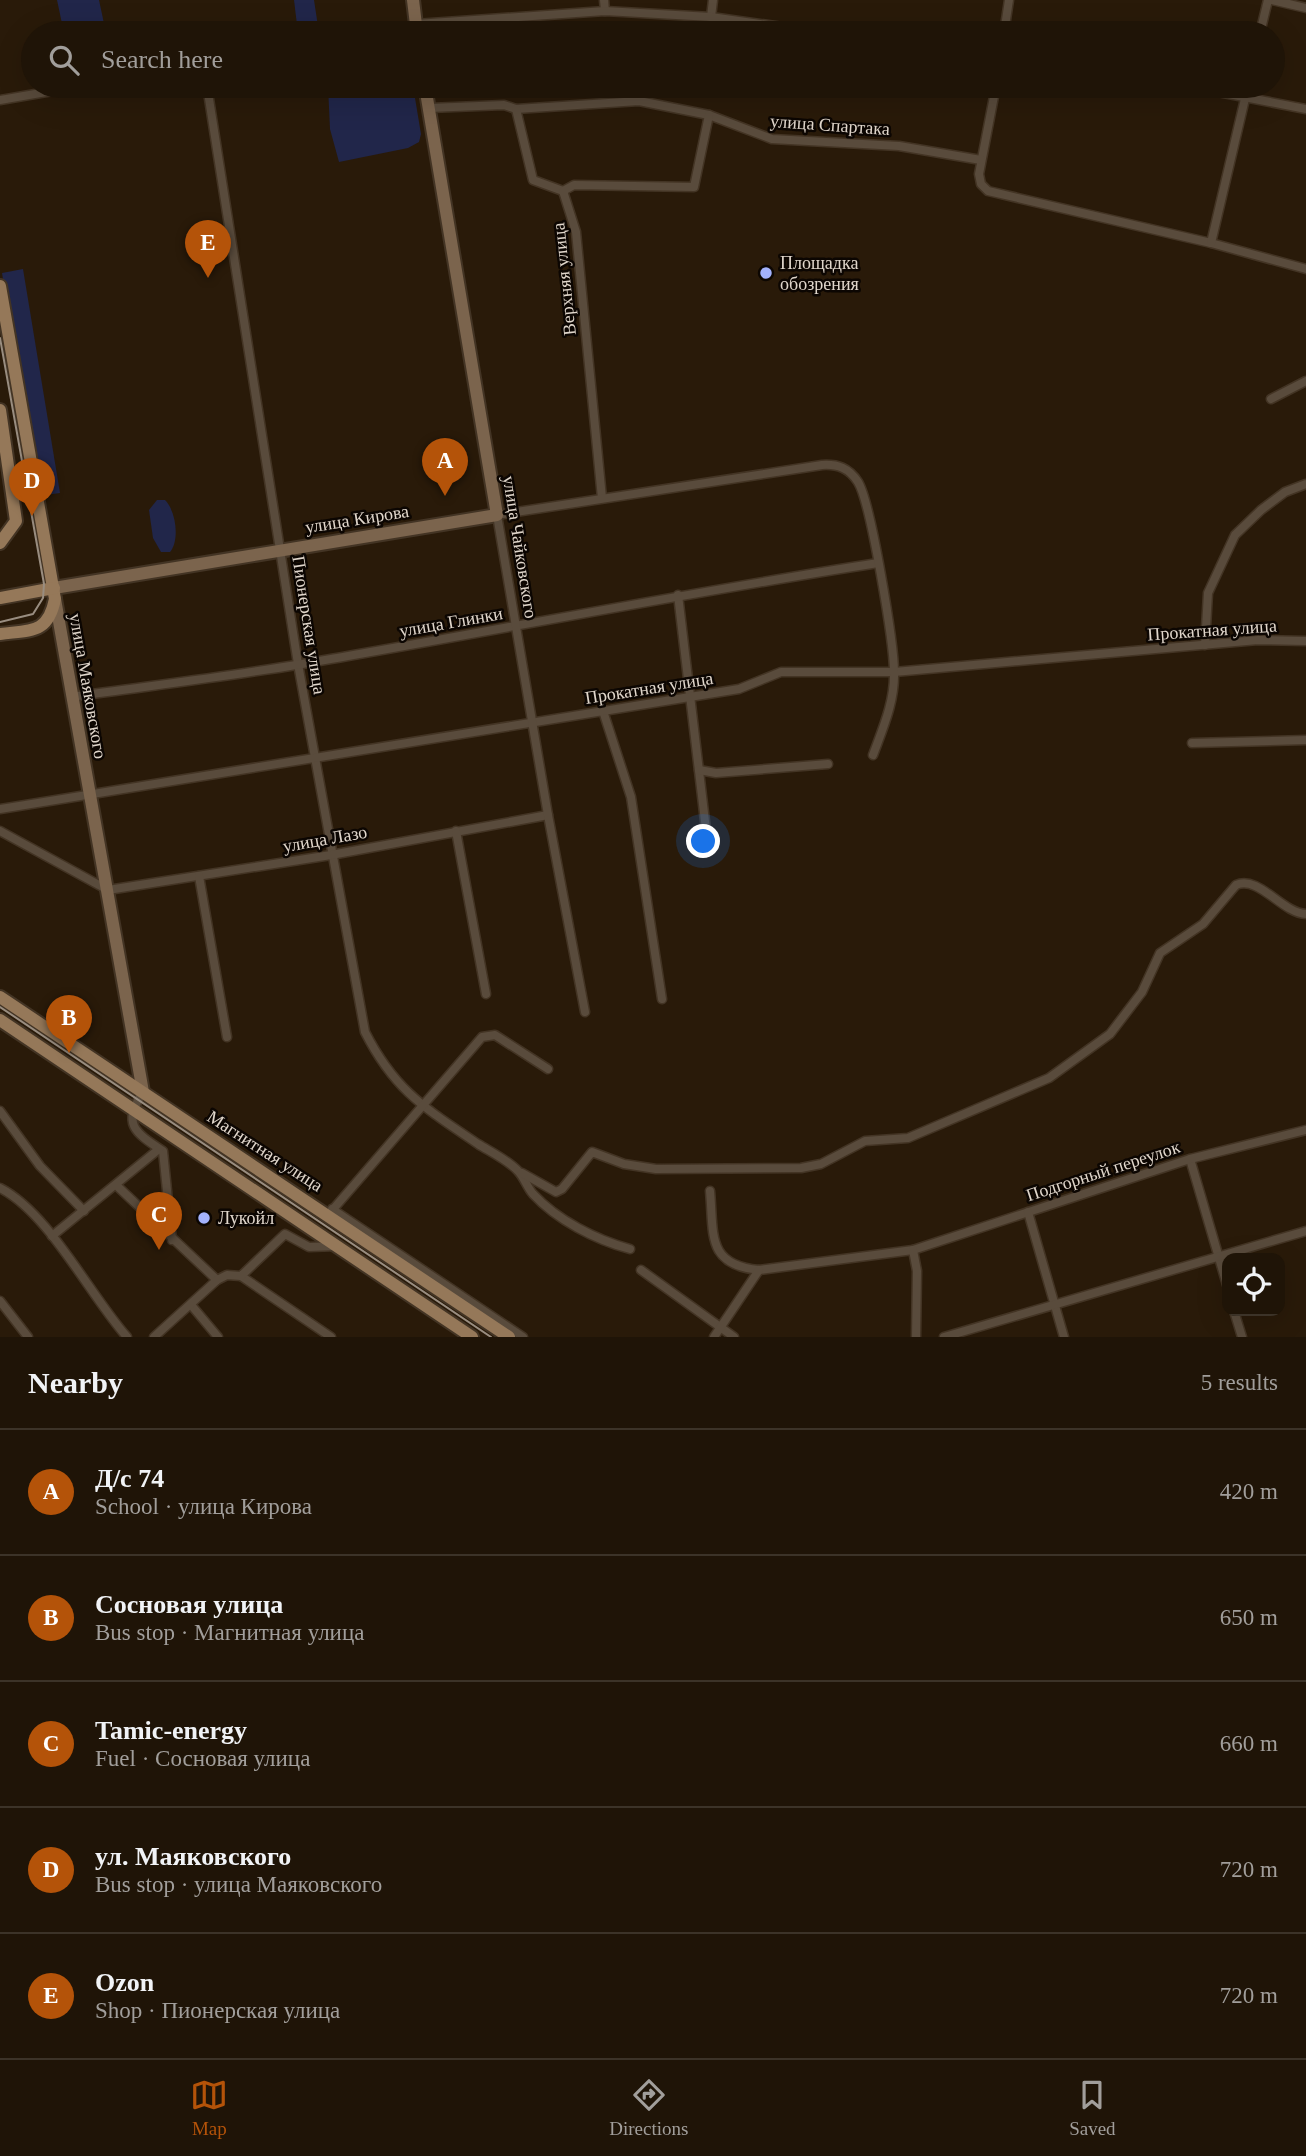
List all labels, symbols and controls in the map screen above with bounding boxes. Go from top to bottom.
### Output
search box [21,21,1285,98]
icon: search [45,41,83,79]
text: Search here [101,45,223,74]
street label: улица Спартака [770,111,890,139]
pin: E [185,220,231,278]
street label: Верхняя улица [548,222,580,336]
place label: Площадка обозрения [780,253,859,294]
marker: Площадка обозрения [758,265,774,281]
pin: A [422,438,468,496]
pin: D [9,458,55,516]
street label: улица Чайковского [499,474,541,620]
street label: улица Кирова [304,501,410,537]
street label: Пионерская улица [288,554,330,696]
street label: улица Глинки [398,603,505,641]
street label: улица Маяковского [65,612,111,760]
street label: Прокатная улица [1147,615,1277,645]
street label: Прокатная улица [583,668,715,708]
street label: улица Лазо [281,822,369,856]
your location [686,824,720,858]
pin: B [46,995,92,1053]
street label: Магнитная улица [204,1106,326,1196]
street label: Подгорный переулок [1024,1137,1183,1205]
pin: C [136,1192,182,1250]
place label: Лукойл [218,1208,274,1228]
marker: Лукойл [196,1210,212,1226]
map controls [1222,1253,1285,1316]
button: locate [1222,1253,1285,1316]
text: Nearby [28,1366,123,1399]
text: 5 results [1201,1370,1278,1395]
text: Д/с 74 [95,1464,164,1493]
text: A [43,1479,59,1504]
text: 420 m [1220,1479,1278,1504]
text: School · улица Кирова [95,1494,312,1519]
text: Сосновая улица [95,1590,283,1619]
text: B [43,1605,59,1630]
text: 650 m [1220,1605,1278,1630]
text: Bus stop · Магнитная улица [95,1620,364,1645]
text: Tamic-energy [95,1716,247,1745]
text: C [43,1731,59,1756]
text: 660 m [1220,1731,1278,1756]
text: Fuel · Сосновая улица [95,1746,310,1771]
text: ул. Маяковского [95,1842,291,1871]
text: D [43,1857,59,1882]
text: 720 m [1220,1857,1278,1882]
text: Bus stop · улица Маяковского [95,1872,382,1897]
text: Ozon [95,1968,154,1997]
text: E [43,1983,59,2008]
text: 720 m [1220,1983,1278,2008]
text: Shop · Пионерская улица [95,1998,340,2023]
tab: Map [190,2076,228,2140]
tab: Directions [609,2076,688,2140]
tab: Saved [1069,2076,1116,2140]

